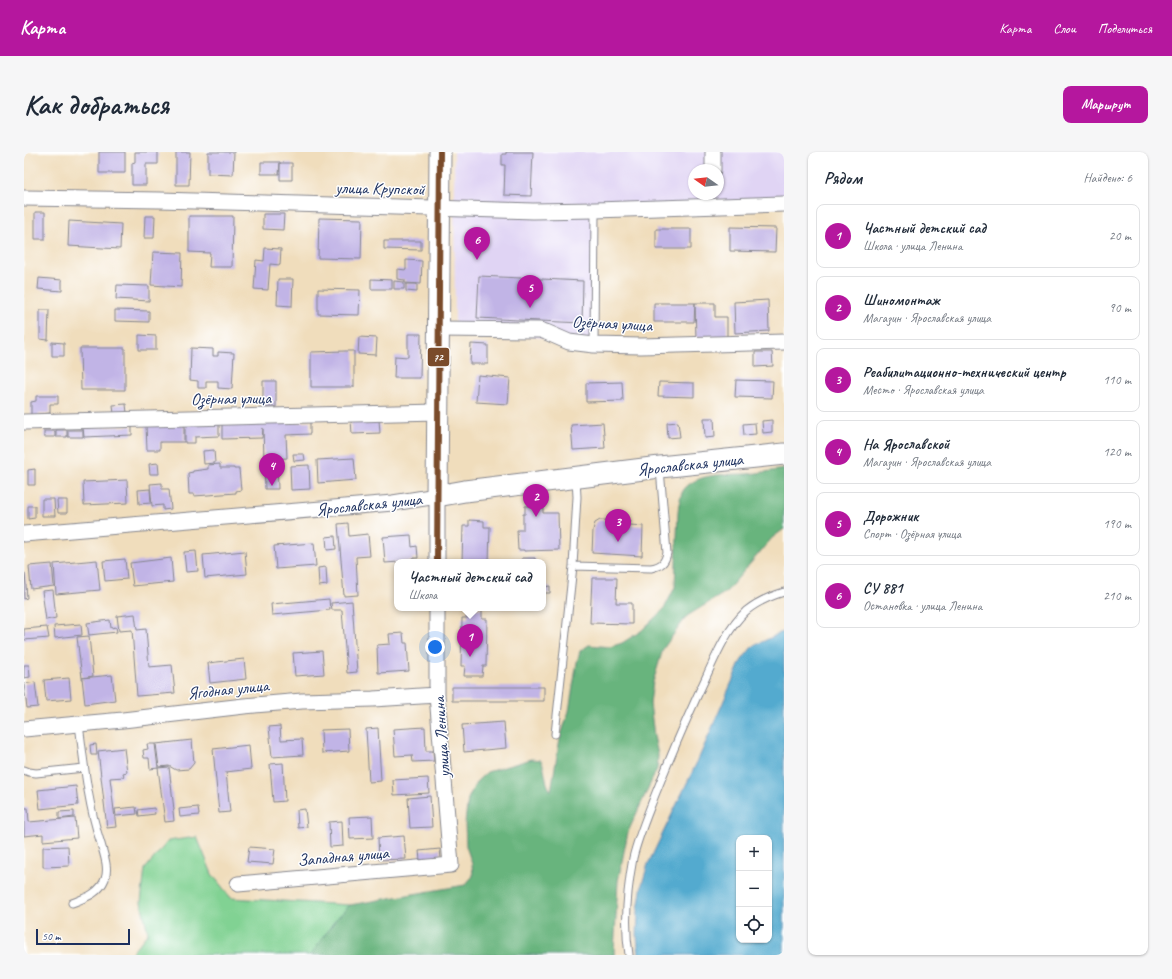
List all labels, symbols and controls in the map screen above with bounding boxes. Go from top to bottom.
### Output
text: Карта [20,16,65,40]
text: Карта [999,20,1031,37]
text: Слои [1053,20,1076,37]
text: Поделиться [1098,20,1152,37]
button: Маршрут [1063,86,1148,123]
text: Как добраться [24,87,169,122]
north arrow [688,164,724,200]
text: Рядом [824,168,862,189]
text: Найдено: 6 [1084,170,1132,186]
street label: улица Крупской [334,177,426,200]
text: Частный детский сад [863,219,986,238]
pin: 6 [464,227,490,260]
text: 1 [835,228,841,244]
text: 20 m [1109,228,1131,244]
text: Школа · улица Ленина [863,238,962,254]
pin: 5 [517,275,543,308]
text: Шиномонтаж [863,291,940,310]
text: 2 [835,300,841,316]
text: 90 m [1109,300,1131,316]
text: Магазин · Ярославская улица [863,310,991,326]
street label: Озёрная улица [571,311,654,337]
line badge: 72 [427,347,450,367]
text: 72 [433,350,444,364]
text: Реабилитационно-технический центр [863,363,1065,382]
text: 3 [835,372,841,388]
text: 110 m [1103,372,1131,388]
text: Место · Ярославская улица [863,382,984,398]
street label: Озёрная улица [191,387,272,411]
text: На Ярославской [863,435,949,454]
text: 4 [835,444,841,460]
text: 120 m [1103,444,1131,460]
street label: Ярославская улица [636,448,746,480]
pin: 4 [259,453,285,486]
text: Магазин · Ярославская улица [863,454,991,470]
pin: 2 [523,484,549,517]
street label: Ярославская улица [315,488,425,520]
text: Дорожник [863,507,918,526]
pin: 3 [605,509,631,542]
text: 5 [835,516,841,532]
text: 190 m [1103,516,1131,532]
text: Спорт · Озёрная улица [863,526,961,542]
popup [394,559,546,611]
text: Частный детский сад [409,568,531,587]
text: СУ 881 [863,579,902,598]
text: Школа [409,587,437,603]
text: 6 [835,588,841,604]
text: 210 m [1103,588,1131,604]
text: Остановка · улица Ленина [863,598,982,614]
pin: 1 [457,624,483,657]
your location [425,637,445,657]
street label: Ягодная улица [186,675,272,704]
street label: улица Ленина [428,694,455,779]
map controls [736,835,772,943]
button: + [736,835,772,871]
street label: Западная улица [296,842,391,871]
button: − [736,871,772,907]
button: locate [736,907,772,943]
scale bar [36,927,130,946]
text: 50 m [42,929,61,943]

